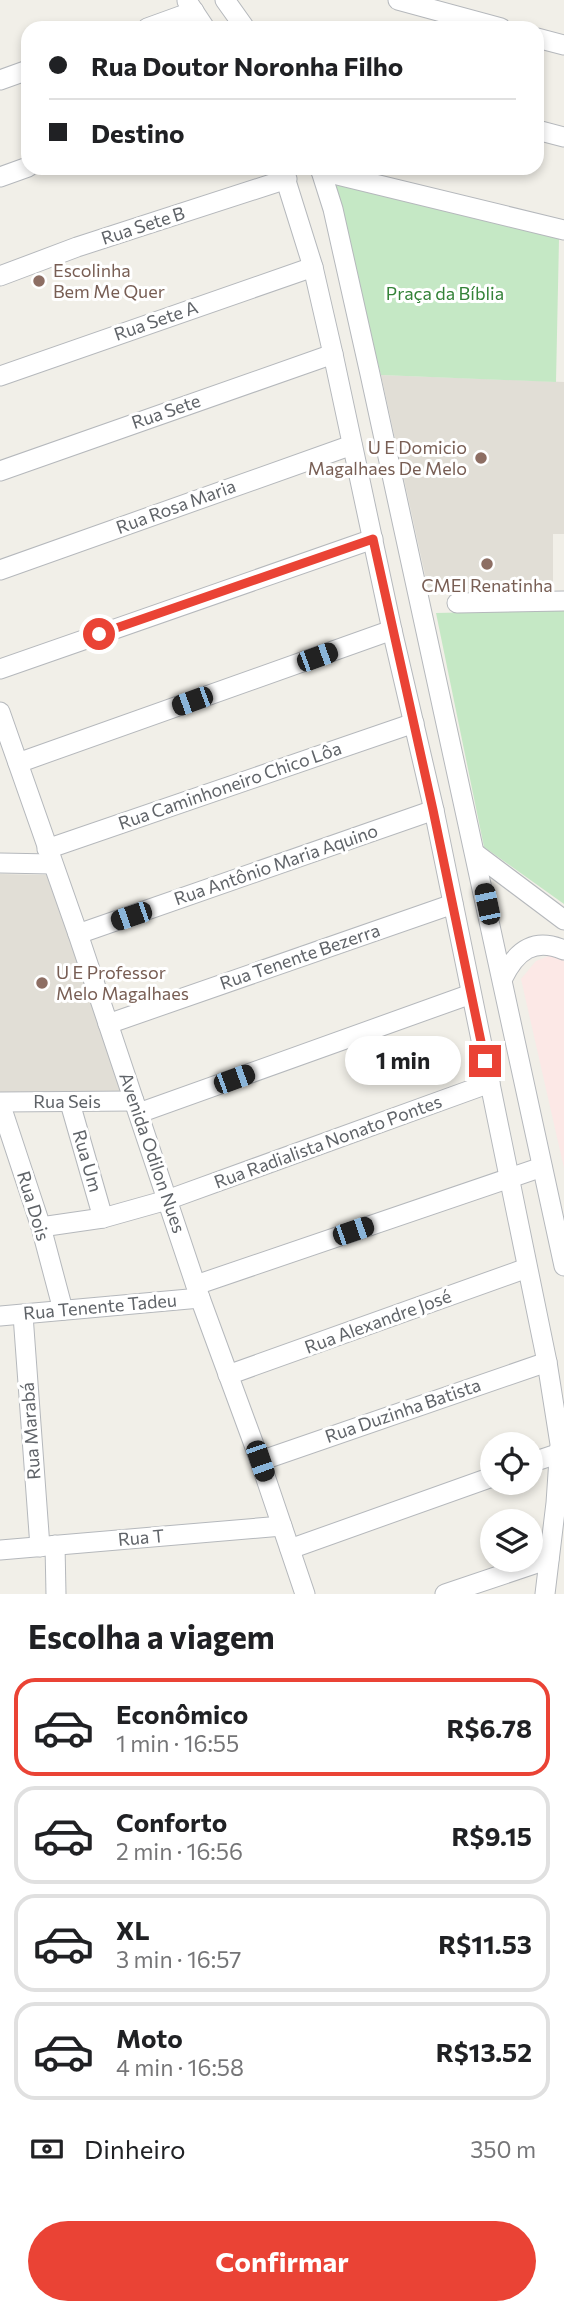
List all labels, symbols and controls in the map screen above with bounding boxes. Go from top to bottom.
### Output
text: Rua Doutor Noronha Filho [91,50,403,81]
text: Destino [91,117,185,148]
street label: Rua Sete B [98,201,187,249]
place label: Escolinha Bem Me Quer [53,259,165,302]
marker: Escolinha Bem Me Quer [31,273,47,289]
park label: Praça da Bíblia [386,282,504,304]
street label: Rua Sete A [111,295,201,345]
street label: Rua Sete [128,389,203,433]
place label: U E Domicio Magalhaes De Melo [308,436,467,479]
marker: U E Domicio Magalhaes De Melo [473,450,489,466]
street label: Rua Rosa Maria [113,474,238,538]
marker: CMEI Renatinha [479,556,495,572]
place label: CMEI Renatinha [421,574,553,596]
route start [83,618,115,650]
car [294,640,341,674]
car [169,684,216,718]
street label: Rua Caminhoneiro Chico Lôa [115,736,344,834]
street label: Rua Antônio Maria Aquino [171,819,381,909]
car [473,881,502,927]
car [108,899,155,933]
street label: Rua Tenente Bezerra [217,918,383,994]
place label: U E Professor Melo Magalhaes [56,961,189,1004]
marker: U E Professor Melo Magalhaes [34,975,50,991]
callout: 1 min [345,1036,461,1086]
route end [469,1045,501,1077]
text: 1 min [376,1046,430,1074]
car [211,1062,258,1096]
street label: Avenida Odilon Nues [115,1069,191,1236]
street label: Rua Seis [33,1090,101,1112]
street label: Rua Radialista Nonato Pontes [211,1090,445,1193]
street label: Rua Um [69,1127,107,1194]
street label: Rua Dois [13,1168,55,1243]
car [330,1214,377,1248]
street label: Rua Alexandre José [301,1284,454,1358]
street label: Rua Tenente Tadeu [22,1288,178,1324]
street label: Rua Duzinha Batista [322,1373,483,1447]
street label: Rua Marabá [16,1382,44,1481]
map controls [480,1432,543,1572]
button: locate [480,1432,543,1495]
car [244,1438,277,1484]
button: layers [480,1509,543,1572]
street label: Rua T [117,1524,165,1550]
text: Escolha a viagem [28,1616,275,1656]
icon: car [32,1696,95,1759]
text: Econômico [116,1698,248,1729]
text: R$6.78 [447,1712,532,1743]
text: 1 min · 16:55 [116,1729,239,1757]
icon: car [32,1804,95,1867]
text: Conforto [116,1806,227,1837]
text: R$9.15 [452,1820,532,1851]
text: 2 min · 16:56 [116,1837,243,1865]
icon: car [32,1912,95,1975]
text: XL [116,1914,150,1945]
text: R$11.53 [438,1928,532,1959]
text: 3 min · 16:57 [116,1945,242,1973]
icon: car [32,2020,95,2083]
text: Moto [116,2022,183,2053]
text: R$13.52 [436,2036,532,2067]
text: 4 min · 16:58 [116,2053,244,2081]
icon: cash [28,2130,66,2168]
text: Dinheiro [84,2133,186,2164]
text: 350 m [470,2135,536,2163]
button: Confirmar [28,2221,536,2301]

